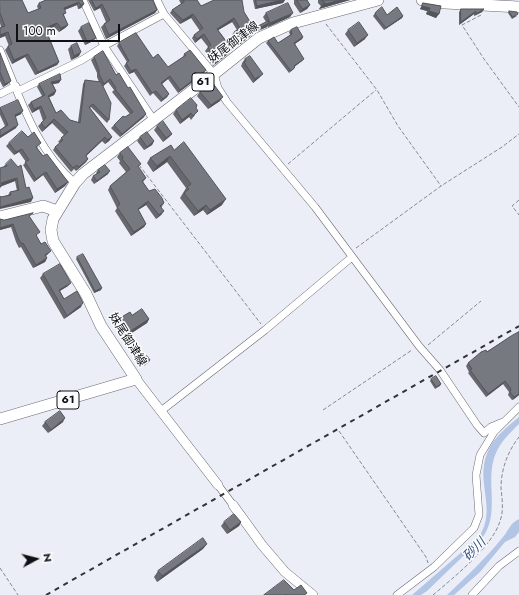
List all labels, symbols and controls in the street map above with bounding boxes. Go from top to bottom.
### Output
scale bar [18,16,122,42]
street label: 妹尾御津線 [206,19,262,67]
text: 100 m [23,22,56,40]
road number: 61 [192,73,214,91]
street label: 妹尾御津線 [105,311,149,369]
road number: 61 [57,391,79,409]
water label: 砂川 [460,535,490,565]
north arrow [16,539,56,579]
text: N [39,552,56,563]

